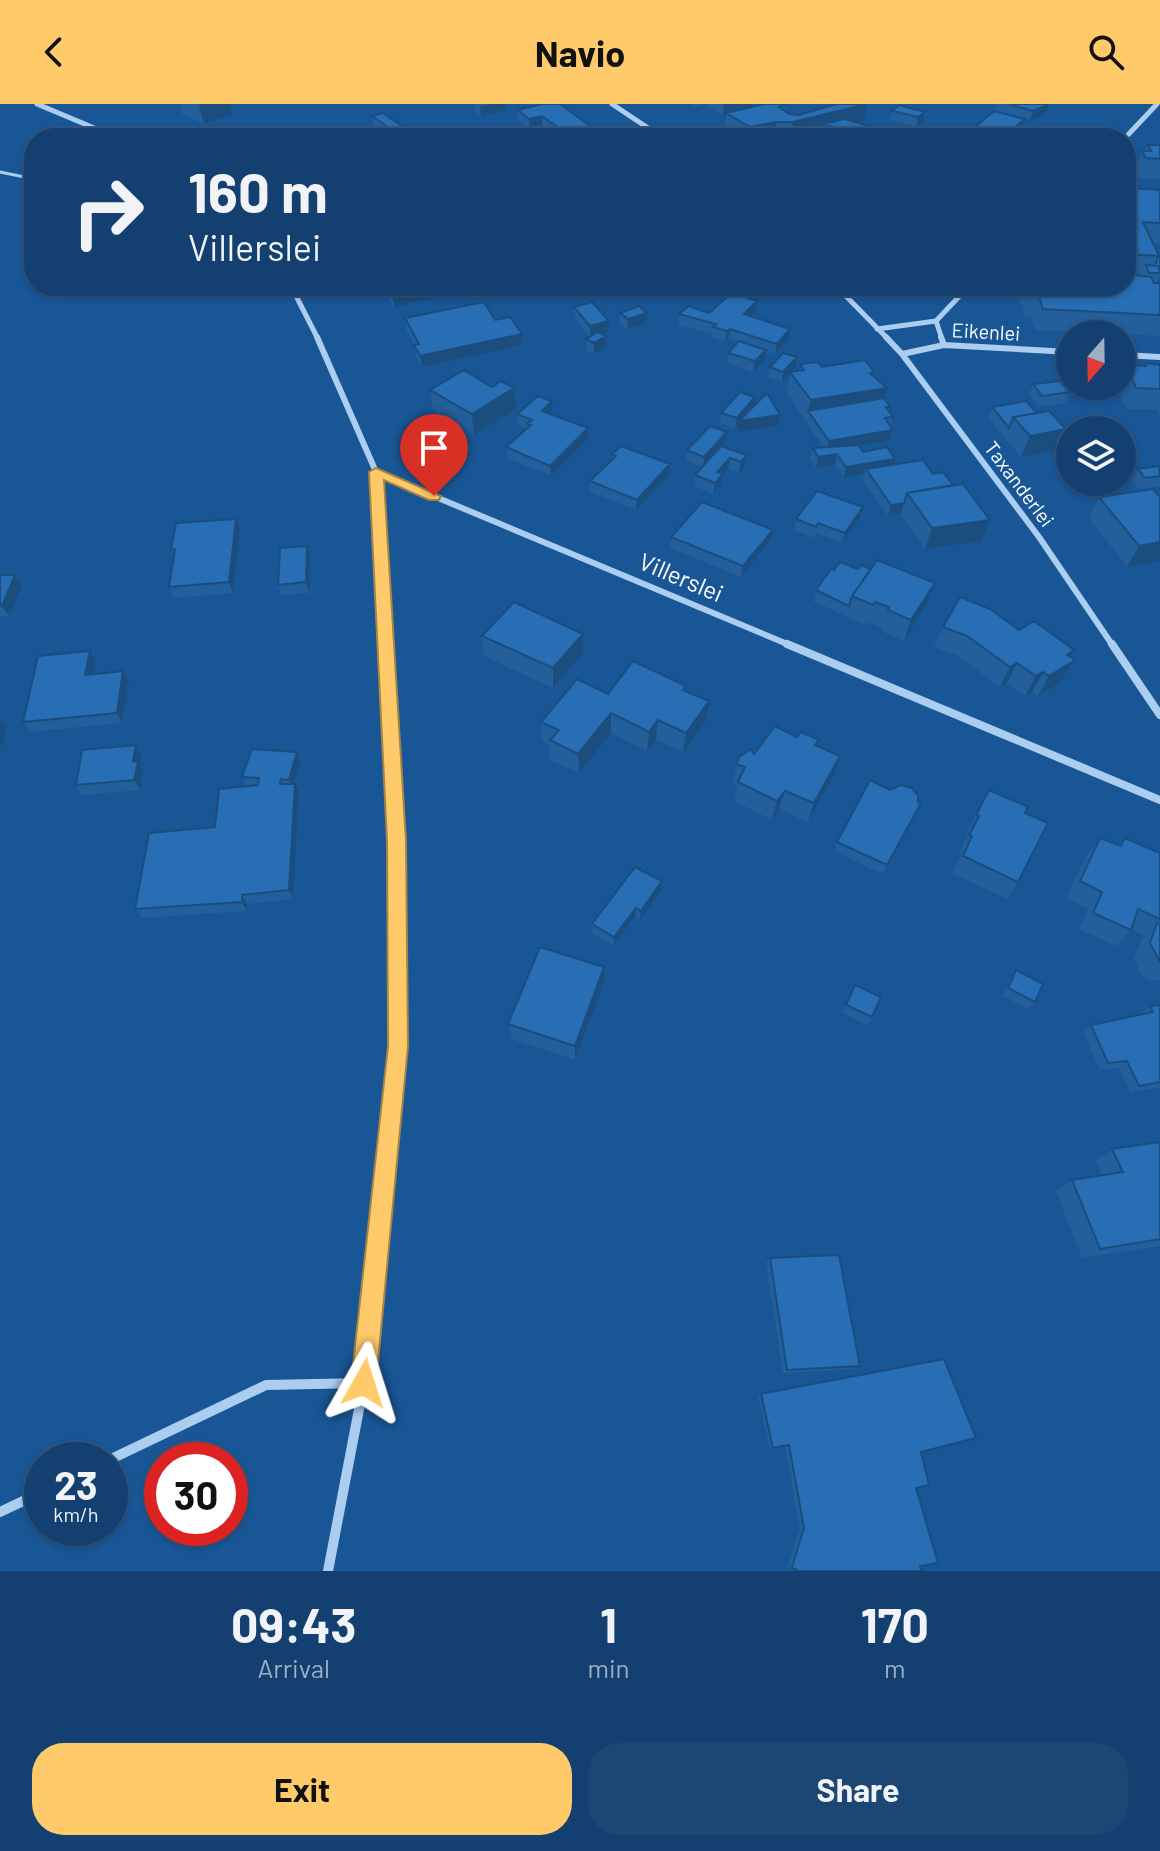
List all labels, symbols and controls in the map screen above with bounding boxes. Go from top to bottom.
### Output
icon: back [32,30,76,74]
icon: search [1084,30,1128,74]
text: Navio [535,31,625,74]
text: 160 m [188,157,328,224]
icon: right [56,160,160,264]
text: Villerslei [188,225,321,268]
street label: Eikenlei [951,317,1021,345]
north arrow [1056,320,1136,400]
map controls [1056,320,1136,496]
pin [400,414,468,496]
button: layers [1056,416,1136,496]
icon: arrive [412,426,456,470]
street label: Taxanderlei [980,436,1060,531]
street label: Villerslei [635,546,728,607]
position arrow [322,1341,406,1425]
speed limit sign: 30 [144,1442,248,1546]
text: 23 [54,1460,98,1508]
text: km/h [53,1502,99,1526]
text: 09:43 [231,1595,356,1653]
text: 1 [600,1595,617,1653]
text: 170 [861,1595,929,1653]
text: Arrival [257,1652,330,1683]
text: min [587,1652,630,1683]
text: m [884,1652,906,1683]
button: Exit [32,1743,572,1835]
button: Share [588,1743,1128,1835]

